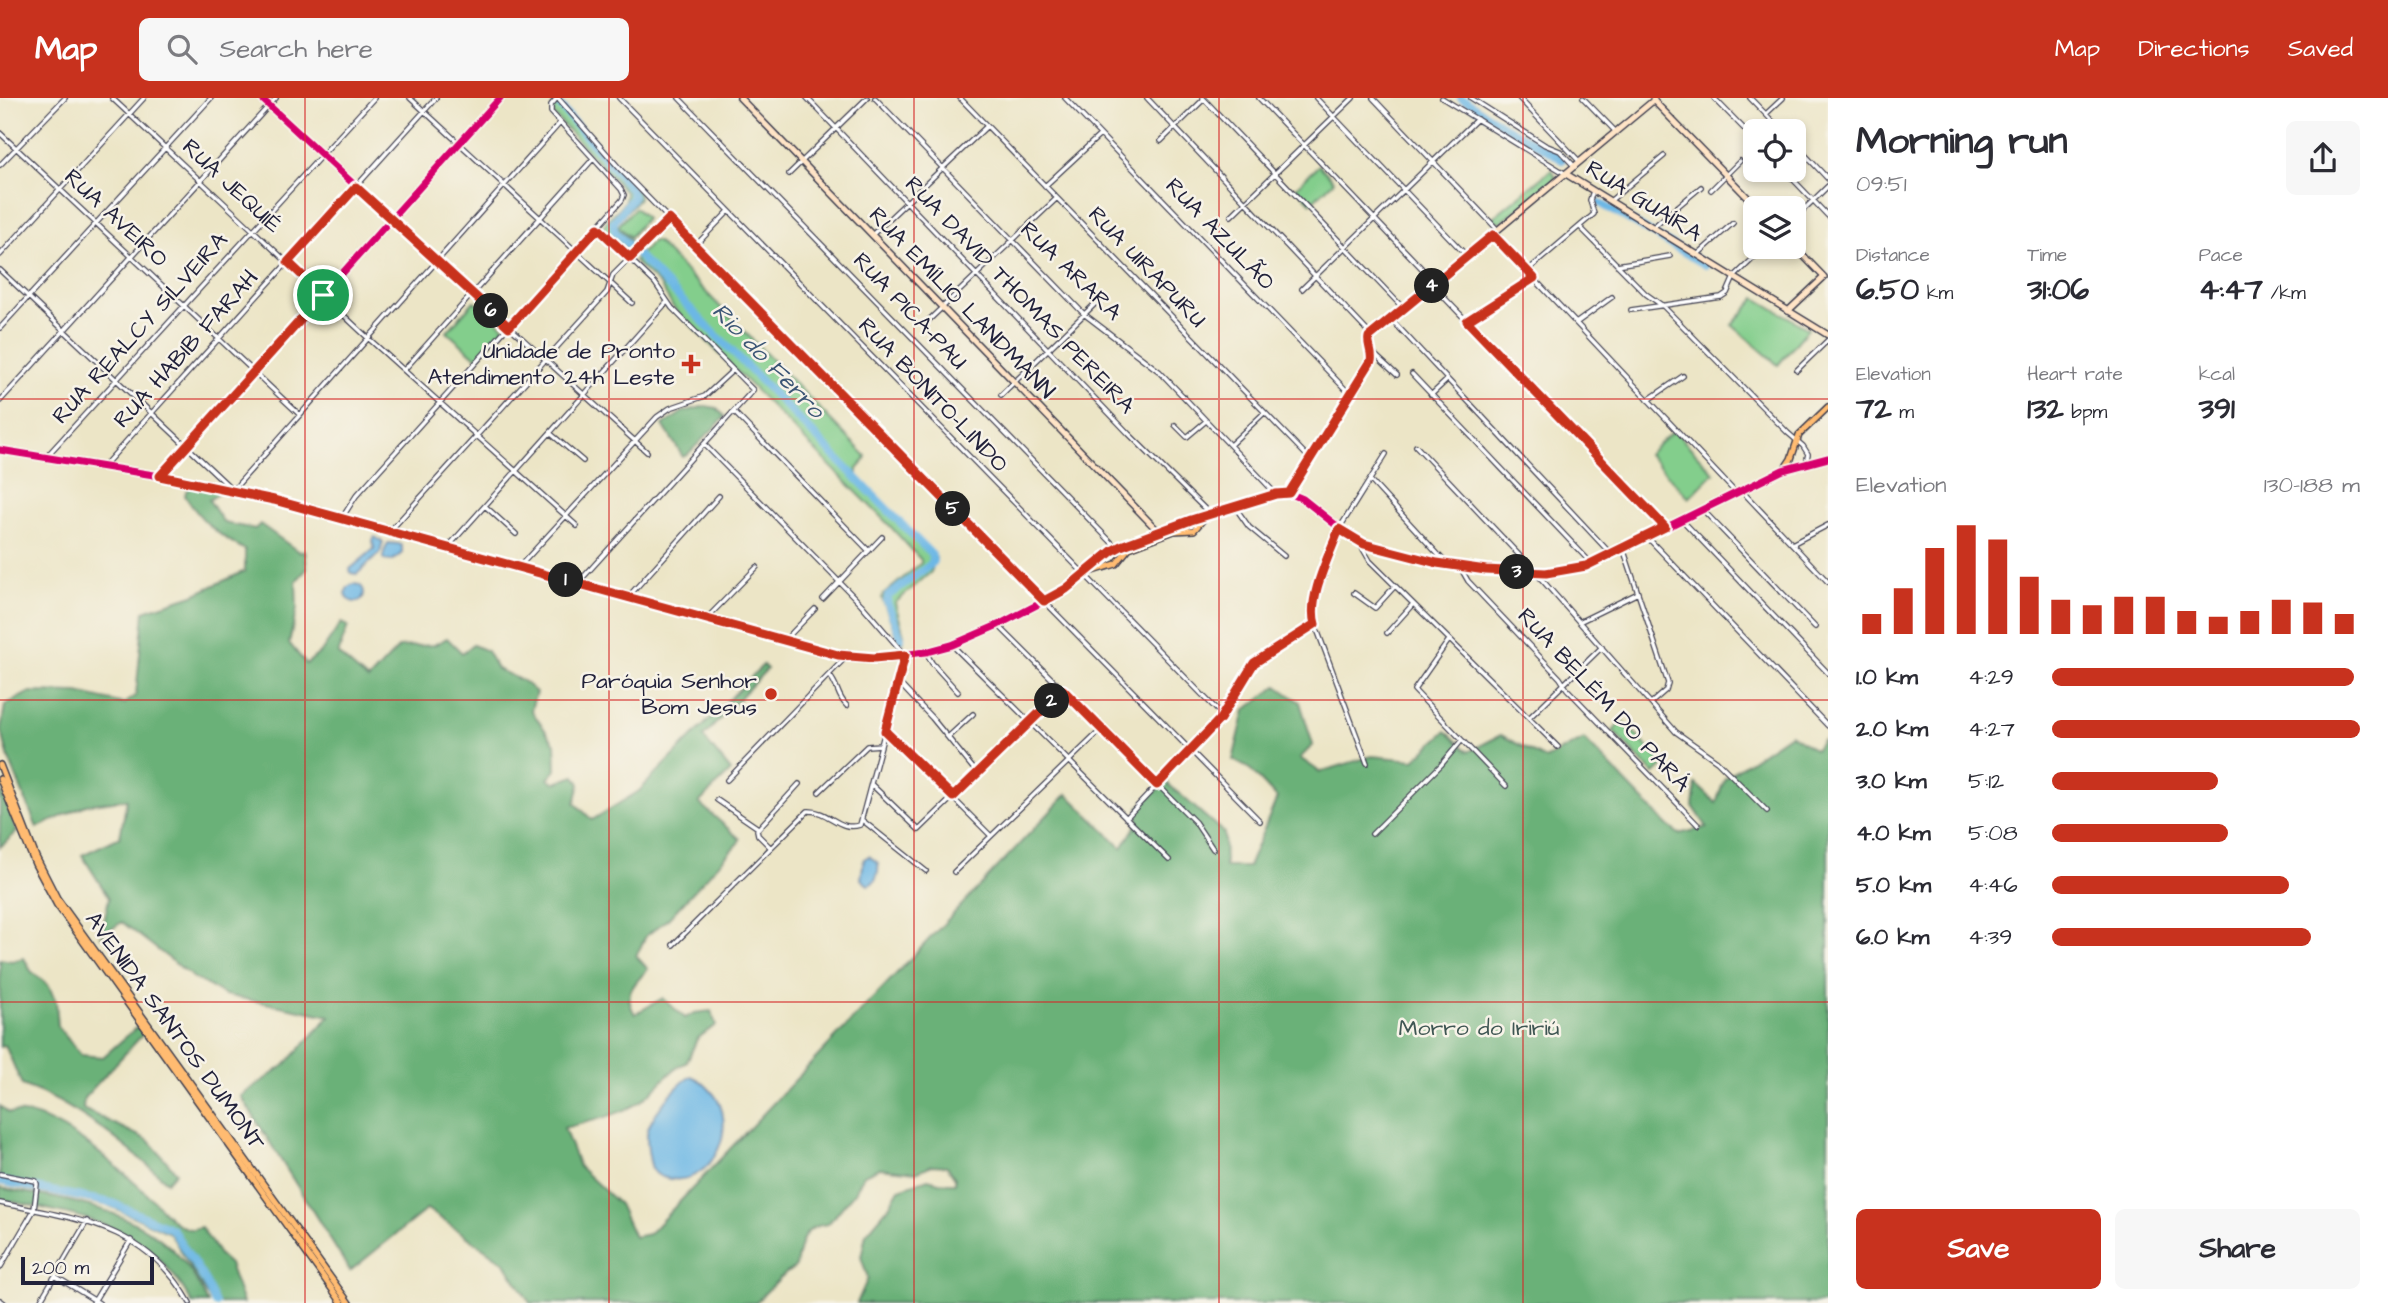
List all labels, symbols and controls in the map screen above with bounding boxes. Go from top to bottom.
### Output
search box [139,18,629,81]
text: Map [35,26,97,72]
icon: search [163,30,201,68]
text: Search here [219,31,373,67]
text: Map [2055,32,2100,66]
text: Directions [2138,32,2250,66]
text: Saved [2288,32,2353,66]
text: Morning run [1856,116,2068,168]
map controls [1743,119,1806,259]
button: locate [1743,119,1806,182]
button: share [2286,121,2360,195]
street label: RUA JEQUIÉ [175,132,289,241]
street label: RUA GUAÍRA [1580,153,1708,250]
street label: RUA AVEIRO [57,162,175,274]
text: 09:51 [1856,168,1907,200]
street label: RUA DAVID THOMAS PEREIRA [898,169,1143,421]
street label: RUA AZULÃO [1158,171,1282,297]
button: layers [1743,196,1806,259]
street label: RUA UIRAPURU [1081,199,1213,335]
street label: RUA EMÍLIO LANDMANN [862,200,1062,406]
street label: RUA ARARA [1013,214,1129,328]
street label: RUA REALCY SILVEIRA [45,225,235,431]
text: Distance [1856,242,1930,269]
text: Time [2027,242,2067,269]
text: Pace [2199,242,2243,269]
street label: RUA PICA-PAU [846,245,974,377]
street label: RUA HABIB FARAH [106,263,266,435]
pin [293,265,353,325]
pin: 4 [1414,268,1450,304]
text: 6.50 [1856,269,1919,311]
text: 31:06 [2027,269,2089,311]
text: 4:47 [2199,269,2263,311]
text: 4 [1425,272,1438,299]
icon: arrive [304,276,342,314]
text: km [1919,280,1953,307]
text: /km [2263,280,2306,307]
pin: 6 [474,294,508,328]
water label: Rio do Ferro [704,296,833,427]
text: 6 [485,297,496,324]
street label: RUA BONITO-LINDO [851,311,1015,479]
place label: Unidade de Pronto Atendimento 24h Leste [427,335,675,393]
marker: Unidade de Pronto Atendimento 24h Leste [681,354,701,374]
text: Elevation [1856,361,1931,388]
text: Heart rate [2027,361,2123,388]
text: kcal [2199,361,2235,388]
text: 72 [1856,388,1892,430]
text: 132 [2027,388,2064,430]
text: 391 [2199,388,2235,430]
text: m [1892,399,1914,426]
text: bpm [2064,399,2107,426]
text: Elevation [1856,469,1947,501]
text: 130–188 m [2264,469,2360,501]
pin: 5 [936,492,970,526]
text: 5 [946,495,959,522]
pin: 3 [1500,554,1534,589]
text: 3 [1512,558,1521,585]
pin: 1 [548,562,584,598]
text: 1 [564,566,567,593]
street label: RUA BELÉM DO PARÁ [1510,601,1698,799]
text: 1.0 km [1856,661,1918,693]
text: 4:29 [1968,661,2014,693]
place label: Paróquia Senhor Bom Jesus [581,665,757,723]
pin: 2 [1034,684,1070,718]
marker: Paróquia Senhor Bom Jesus [763,686,779,702]
text: 2 [1046,687,1057,714]
text: 2.0 km [1856,713,1928,745]
text: 4:27 [1968,713,2015,745]
text: 3.0 km [1856,765,1927,797]
text: 5:12 [1968,765,2004,797]
text: 4.0 km [1856,817,1931,849]
text: 5:08 [1968,817,2018,849]
text: 5.0 km [1856,869,1931,901]
text: 4:46 [1968,869,2018,901]
street label: AVENIDA SANTOS DUMONT [77,905,273,1158]
text: 6.0 km [1856,921,1929,953]
text: 4:39 [1968,921,2012,953]
park label: Morro do Iririú [1399,1012,1559,1044]
button: Save [1856,1209,2101,1289]
button: Share [2115,1209,2360,1289]
scale bar [21,1254,154,1286]
text: 200 m [32,1255,89,1282]

